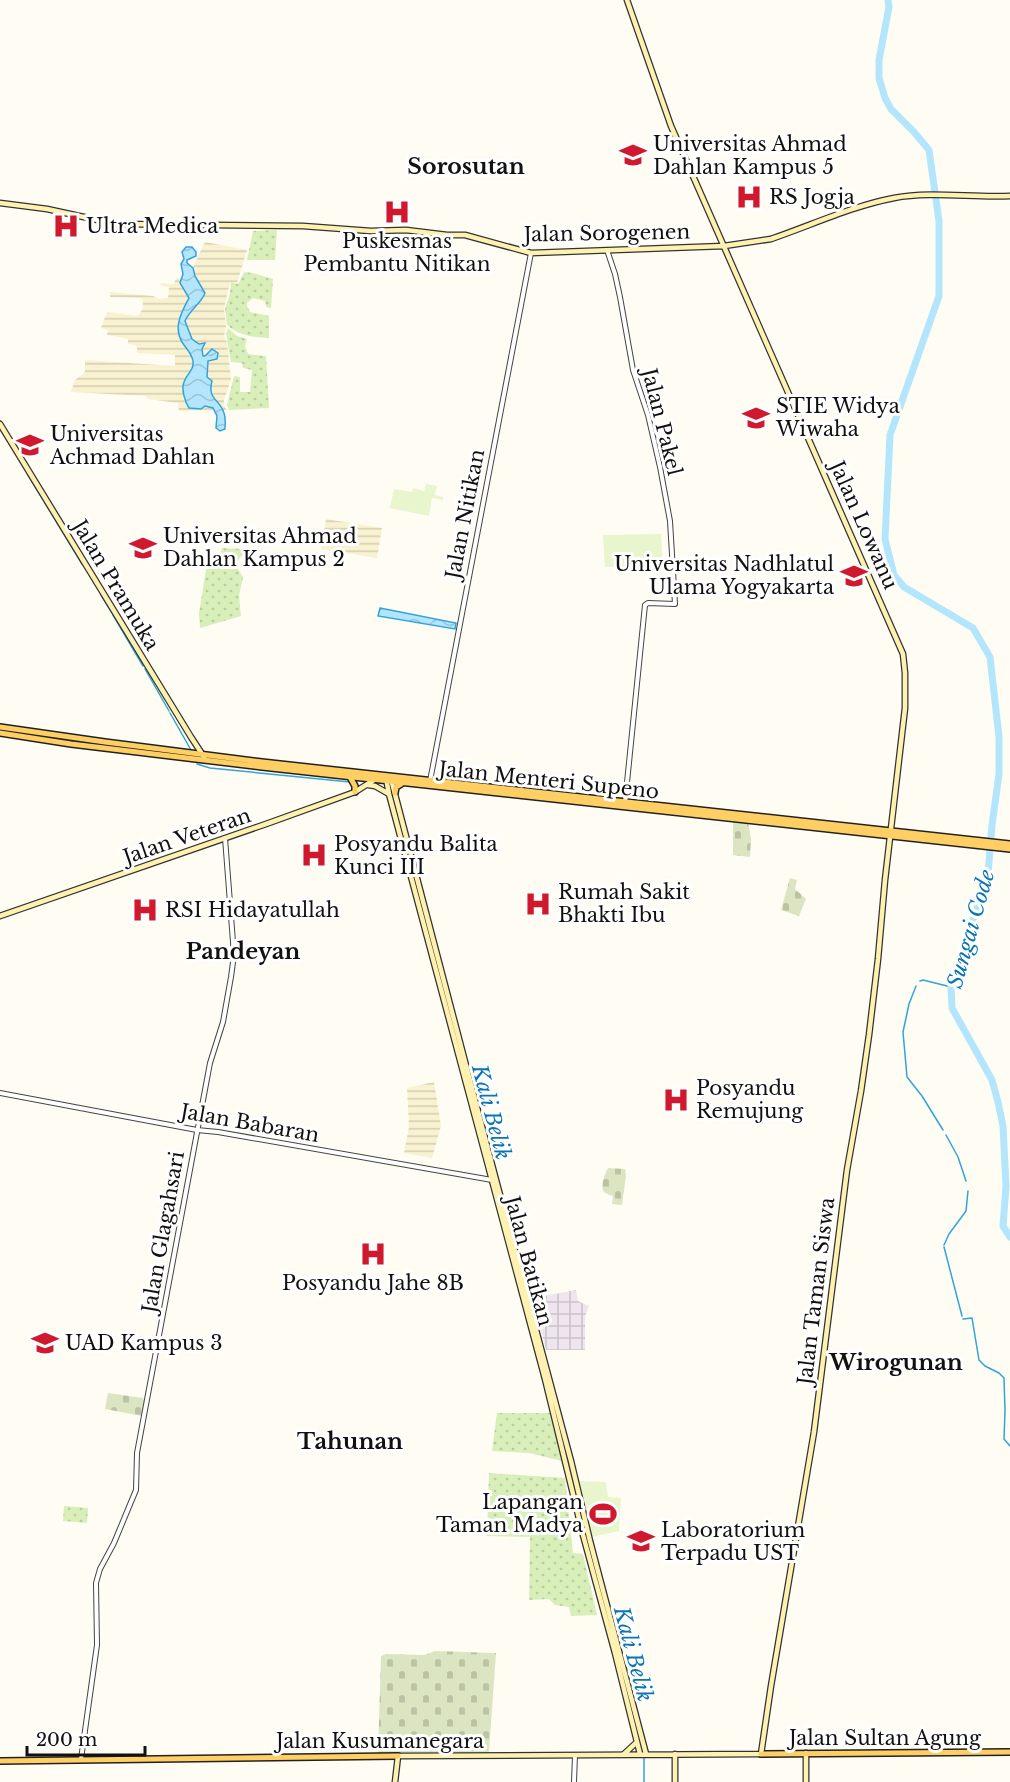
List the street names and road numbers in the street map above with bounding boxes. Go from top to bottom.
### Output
street label: Jalan Sorogenen [521,220,690,247]
street label: Jalan Pakel [636,363,687,478]
street label: Jalan Nitikan [440,447,489,584]
street label: Jalan Lowanu [824,454,903,593]
street label: Jalan Pramuka [66,513,165,655]
street label: Jalan Menteri Supeno [435,756,660,803]
street label: Jalan Veteran [117,803,254,870]
street label: Jalan Babaran [176,1098,321,1147]
street label: Jalan Glagahsari [136,1149,189,1318]
street label: Jalan Batikan [499,1191,558,1329]
street label: Jalan Taman Siswa [792,1195,840,1389]
street label: Jalan Sultan Agung [786,1726,982,1750]
street label: Jalan Kusumanegara [273,1729,485,1753]

